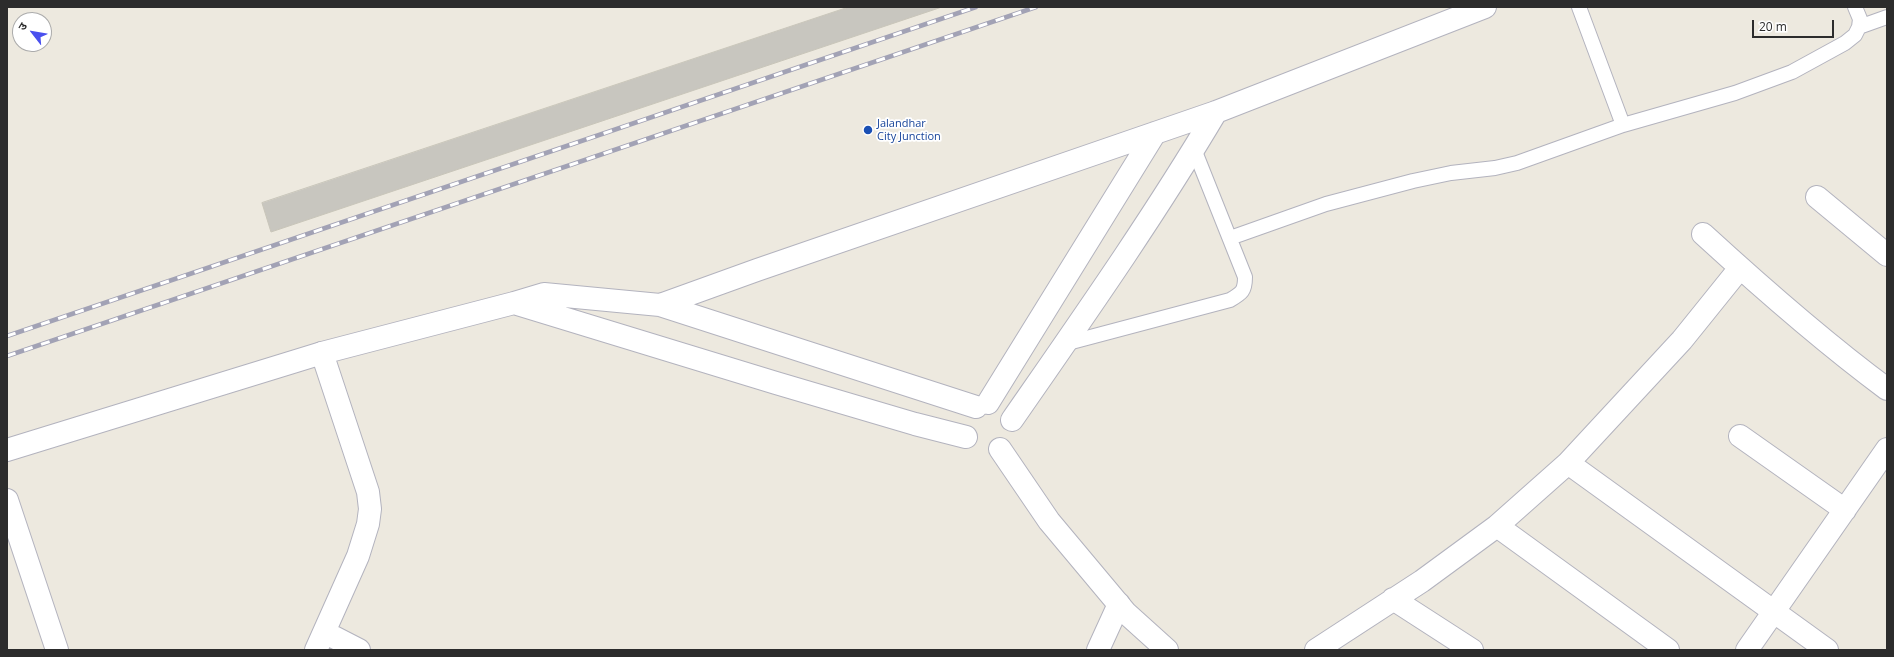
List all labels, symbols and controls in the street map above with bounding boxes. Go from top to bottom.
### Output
north arrow [12,12,52,52]
scale bar [1754,12,1836,38]
text: 20 m [1759,18,1787,35]
text: उ [14,19,30,33]
place label: Jalandhar City Junction [877,117,941,143]
marker: Jalandhar City Junction [862,124,874,136]

